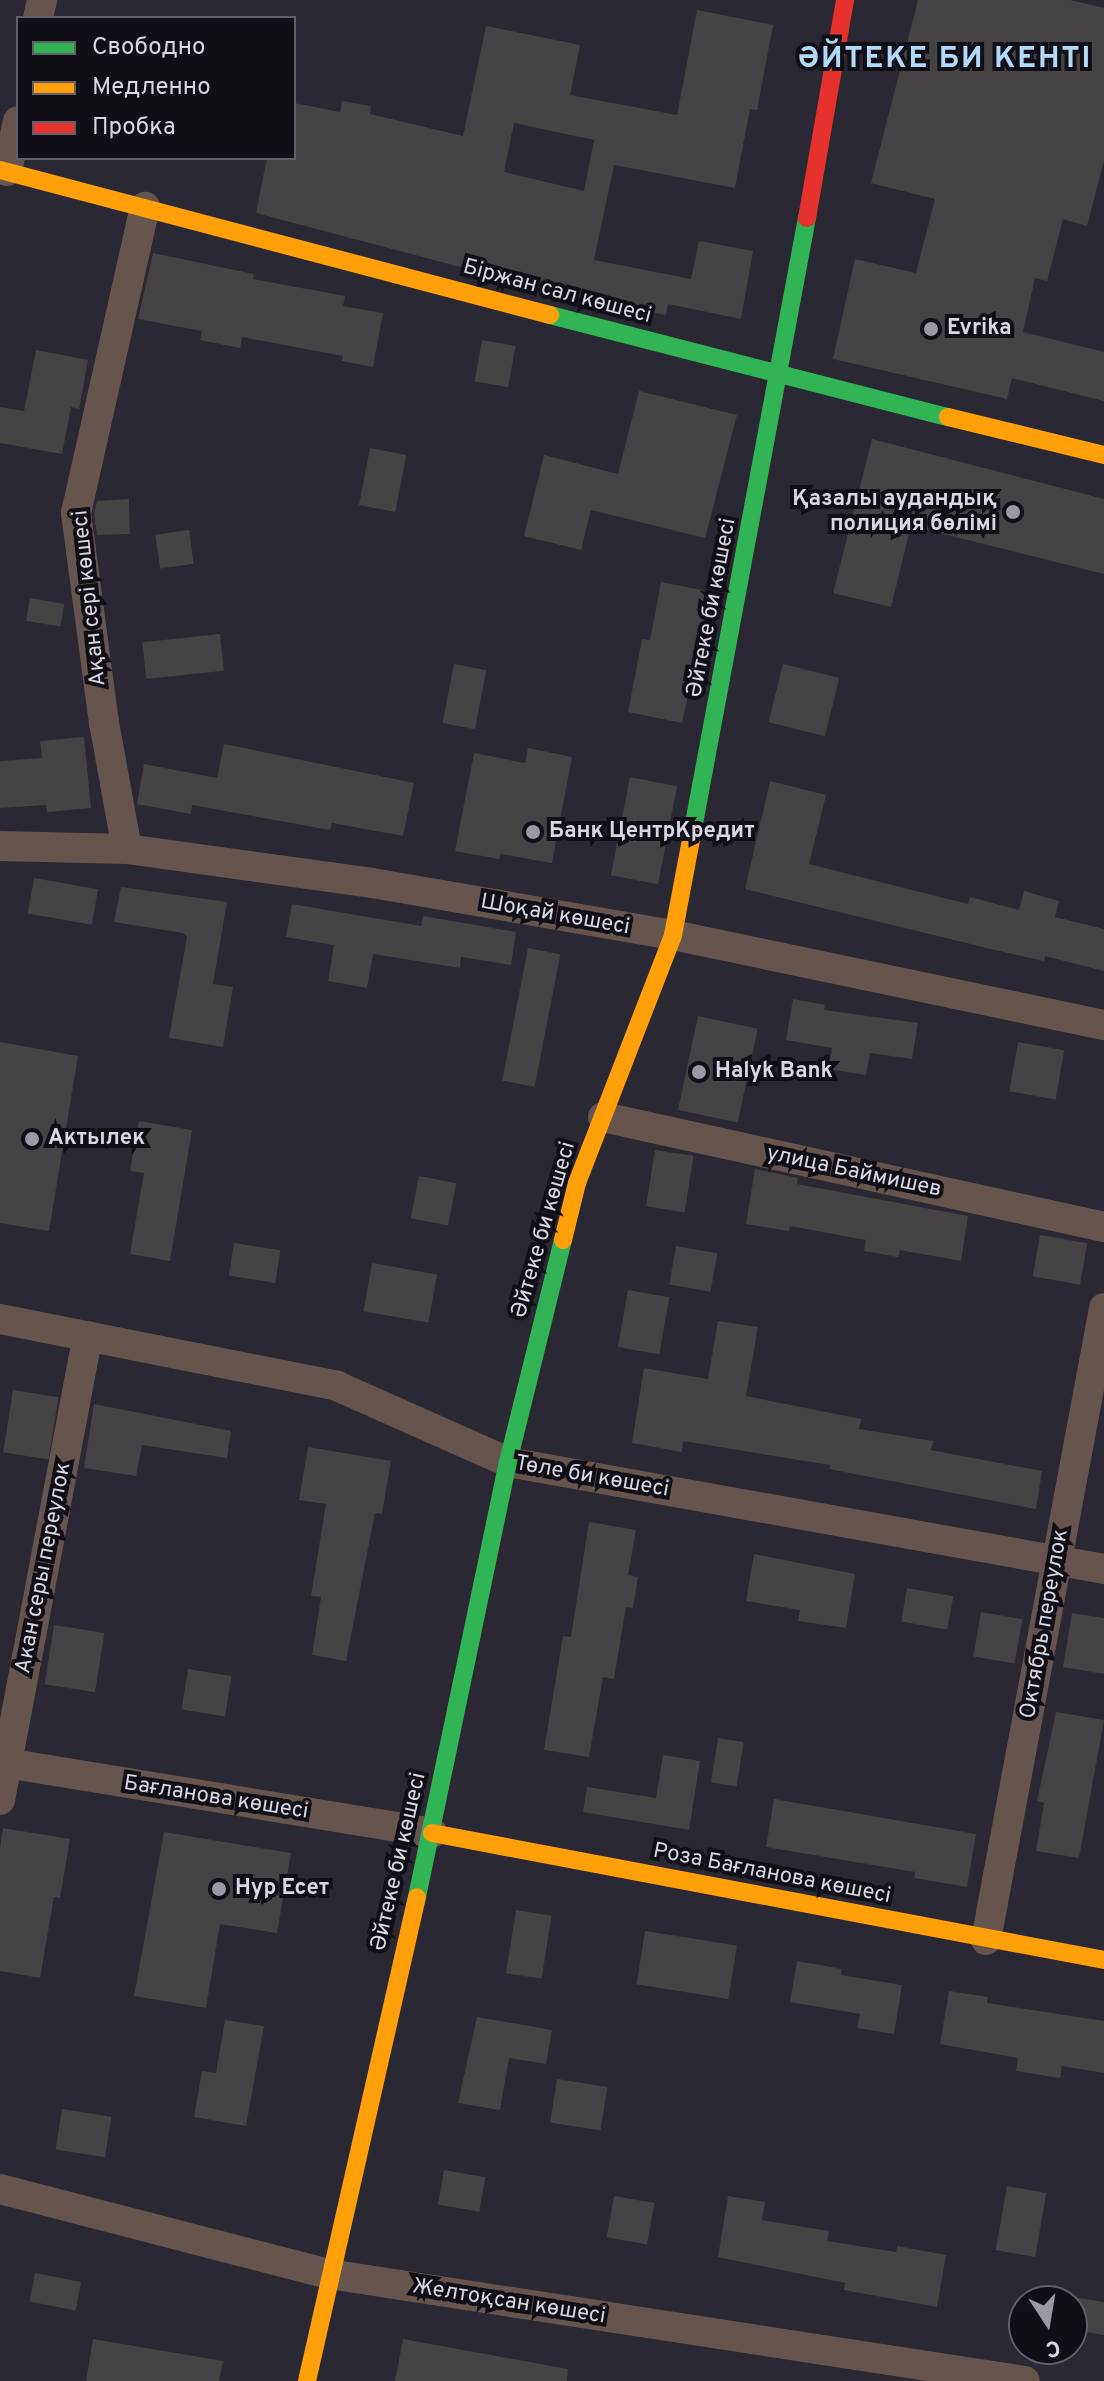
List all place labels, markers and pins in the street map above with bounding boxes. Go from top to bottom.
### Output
place label: Evrika [947,316,1011,342]
marker: Evrika [922,320,940,338]
place label: Қазалы аудандық полиция бөлімі [792,486,997,538]
marker: Қазалы аудандық полиция бөлімі [1004,503,1022,521]
place label: Банк ЦентрКредит [549,819,755,845]
marker: Банк ЦентрКредит [524,823,542,841]
place label: Halyk Bank [715,1059,833,1085]
marker: Halyk Bank [690,1063,708,1081]
place label: Актылек [48,1126,145,1152]
marker: Актылек [23,1130,41,1148]
place label: Нур Есет [235,1876,329,1902]
marker: Нур Есет [210,1880,228,1898]

